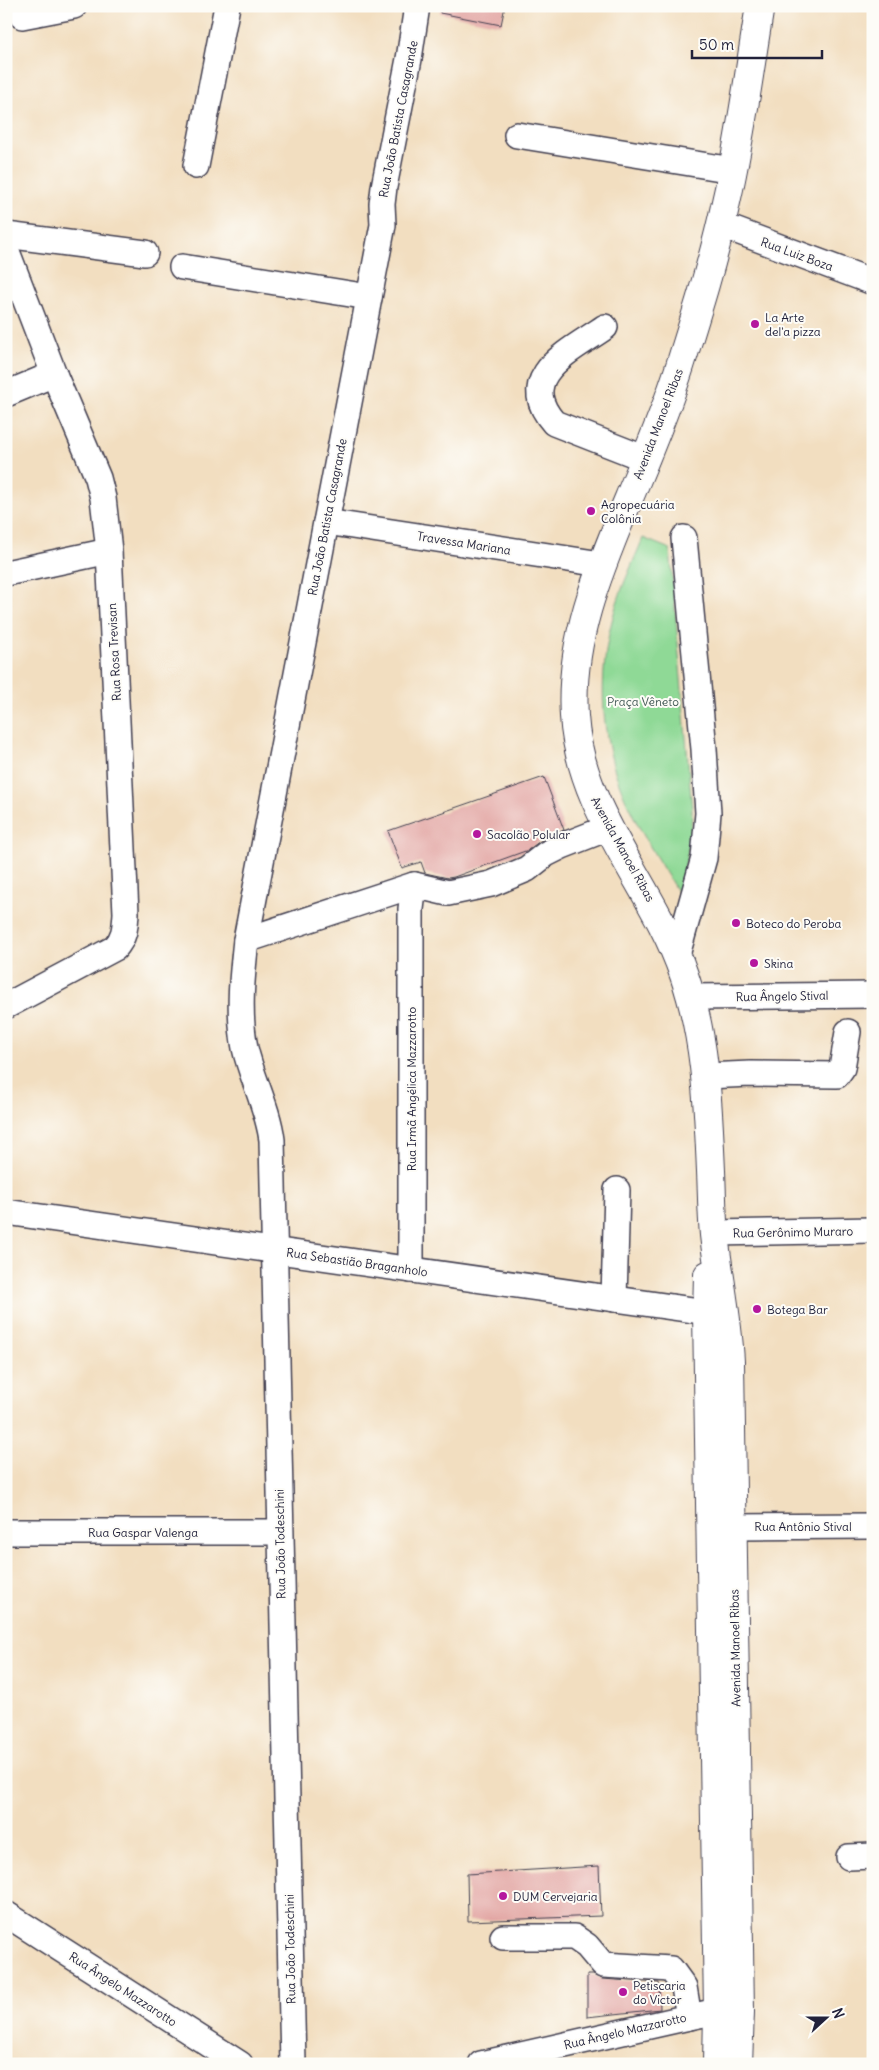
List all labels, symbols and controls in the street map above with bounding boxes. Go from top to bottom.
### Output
scale bar [692,28,822,60]
text: 50 m [699,35,734,54]
street label: Rua João Batista Casagrande [375,39,421,199]
street label: Rua Luiz Boza [759,234,835,274]
place label: La Arte del'a pizza [765,310,821,339]
marker: La Arte del'a pizza [749,318,761,330]
street label: Avenida Manoel Ribas [630,366,686,482]
street label: Rua João Batista Casagrande [304,437,350,597]
place label: Agropecuária Colônia [601,497,675,526]
marker: Agropecuária Colônia [585,505,597,517]
street label: Travessa Mariana [416,528,512,558]
street label: Rua Rosa Trevisan [104,603,124,701]
park label: Praça Vêneto [607,694,679,709]
street label: Avenida Manoel Ribas [588,794,658,904]
place label: Sacolão Polular [487,827,570,842]
marker: Sacolão Polular [471,828,483,840]
place label: Boteco do Peroba [746,916,842,931]
marker: Boteco do Peroba [730,917,742,929]
place label: Skina [764,956,793,971]
marker: Skina [748,957,760,969]
street label: Rua Ângelo Stival [735,988,829,1004]
street label: Rua Irmã Angélica Mazzarotto [404,1007,419,1171]
street label: Rua Gerônimo Muraro [733,1223,854,1241]
street label: Rua Sebastião Braganholo [285,1245,429,1279]
place label: Botega Bar [767,1302,828,1317]
marker: Botega Bar [751,1303,763,1315]
street label: Rua João Todeschini [272,1489,288,1599]
street label: Rua Antônio Stival [754,1519,852,1534]
street label: Rua Gaspar Valenga [88,1525,198,1540]
street label: Avenida Manoel Ribas [726,1589,744,1707]
place label: DUM Cervejaria [513,1889,598,1904]
marker: DUM Cervejaria [497,1890,509,1902]
street label: Rua João Todeschini [282,1894,298,2004]
street label: Rua Ângelo Mazzarotto [66,1949,180,2030]
place label: Petiscaria do Victor [633,1978,686,2007]
marker: Petiscaria do Victor [617,1986,629,1998]
north arrow [802,1992,852,2042]
text: N [828,2006,848,2021]
street label: Rua Ângelo Mazzarotto [562,2010,688,2052]

